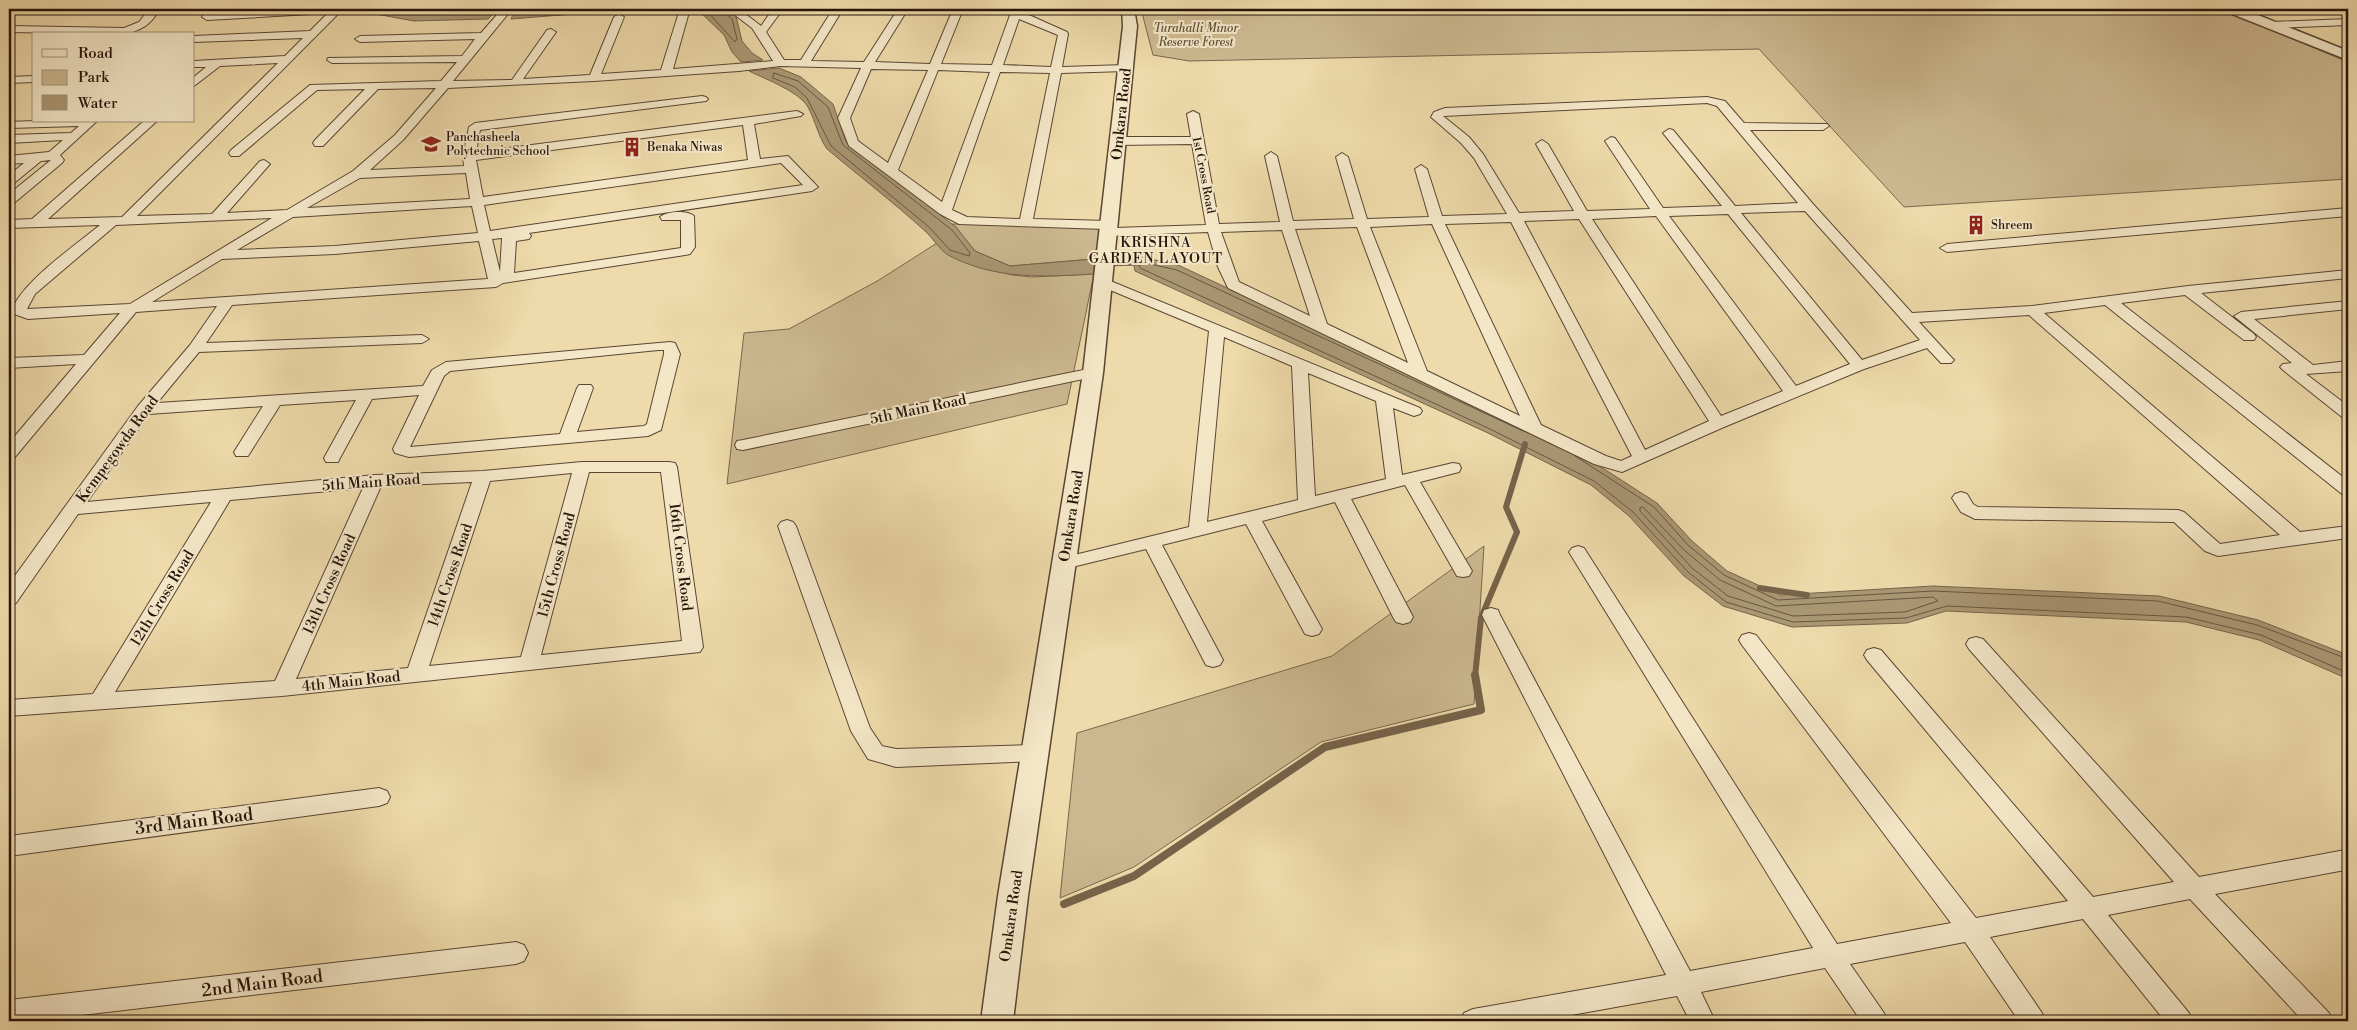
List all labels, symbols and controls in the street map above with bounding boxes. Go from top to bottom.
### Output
park label: Turahalli Minor Reserve Forest [1154,21,1239,50]
legend [32,32,195,122]
text: Road [78,44,113,63]
street label: Omkara Road [1107,67,1136,161]
text: Park [78,68,110,87]
text: Water [77,94,118,113]
place label: Panchasheela Polytechnic School [446,130,550,159]
school or university icon: Panchasheela Polytechnic School [420,133,442,155]
street label: 1st Cross Road [1189,135,1218,215]
building icon: Benaka Niwas [621,136,643,158]
place label: Benaka Niwas [646,140,722,155]
building icon: Shreem [1965,214,1987,236]
place label: Shreem [1991,218,2033,233]
district label: KRISHNA GARDEN LAYOUT [1089,234,1223,268]
street label: 5th Main Road [868,390,969,429]
street label: Kempegowda Road [72,392,163,507]
street label: Omkara Road [1055,468,1088,563]
street label: 5th Main Road [321,470,421,495]
street label: 16th Cross Road [664,502,697,613]
street label: 15th Cross Road [533,510,580,620]
street label: 14th Cross Road [424,520,477,629]
street label: 13th Cross Road [299,530,360,638]
street label: 12th Cross Road [126,546,199,650]
street label: 4th Main Road [301,667,402,696]
street label: 3rd Main Road [134,803,255,840]
street label: Omkara Road [996,868,1027,963]
street label: 2nd Main Road [200,965,325,1002]

